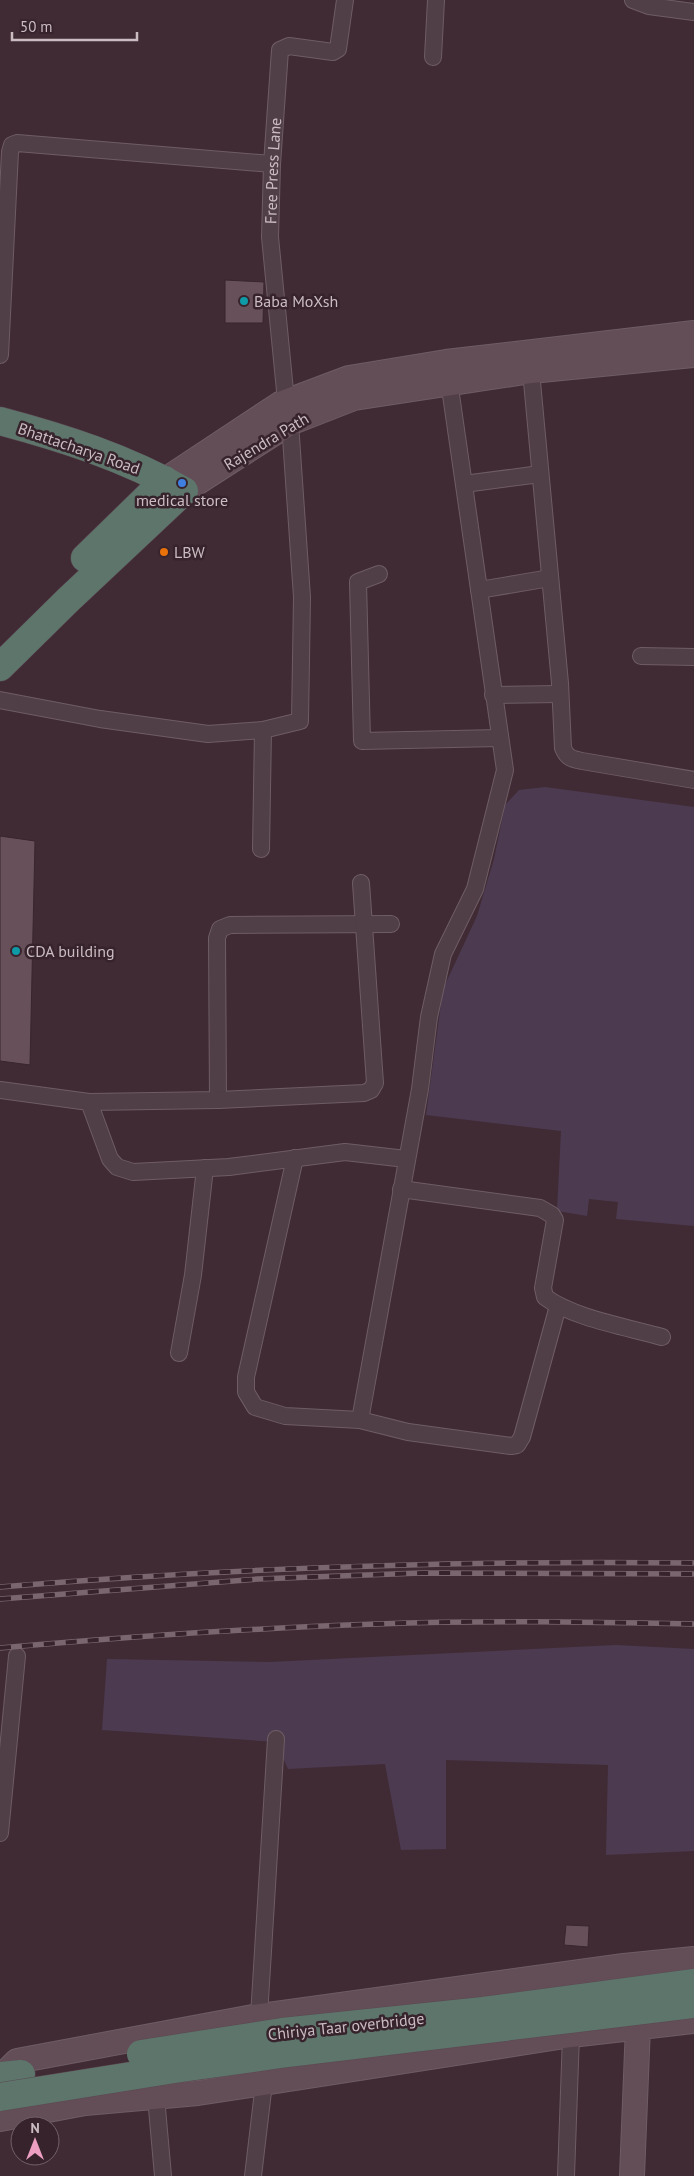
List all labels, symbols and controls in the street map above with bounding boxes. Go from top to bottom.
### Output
scale bar [12,10,138,42]
text: 50 m [20,17,53,36]
street label: Free Press Lane [260,117,285,224]
place label: Baba MoXsh [254,291,338,311]
marker: Baba MoXsh [238,295,250,307]
street label: Rajendra Path [220,408,312,474]
street label: Bhattacharya Road [15,418,143,478]
marker: medical store [176,477,188,489]
place label: medical store [136,490,228,510]
place label: LBW [174,542,206,562]
marker: LBW [158,546,170,558]
place label: CDA building [26,941,115,961]
marker: CDA building [10,945,22,957]
street label: Chiriya Taar overbridge [267,2008,425,2044]
north arrow [10,2116,60,2166]
text: N [30,2119,40,2137]

